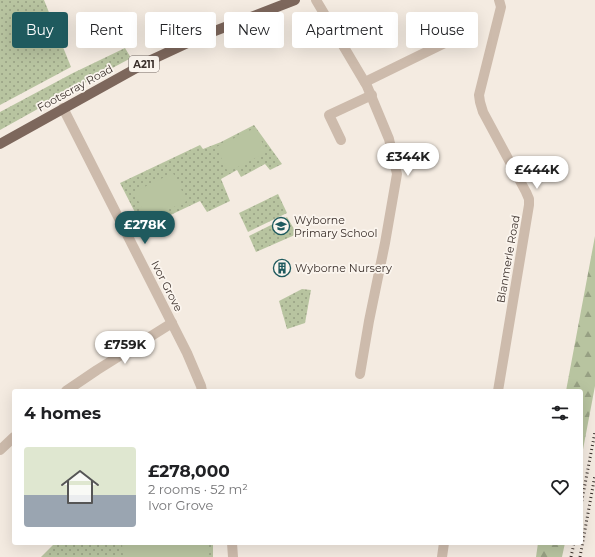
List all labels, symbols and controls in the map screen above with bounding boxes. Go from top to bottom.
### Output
chip: Buy [12,12,68,48]
chip: Rent [76,12,137,48]
chip: Filters [145,12,216,48]
chip: New [224,12,284,48]
chip: Apartment [292,12,398,48]
chip: House [406,12,478,48]
road number: A211 [129,56,159,72]
street label: Footscray Road [35,61,115,115]
pin: £344K [380,143,436,177]
text: £344K [386,148,430,164]
pin: £444K [509,156,565,190]
text: £444K [515,161,559,177]
pin: £278K [117,211,173,245]
place label: Wyborne Primary School [294,213,377,240]
street label: Blanmerle Road [493,214,523,304]
text: £278K [124,216,166,232]
school or university icon: Wyborne Primary School [271,216,291,236]
street label: Ivor Grove [148,258,186,314]
building icon: Wyborne Nursery [272,258,292,278]
place label: Wyborne Nursery [295,261,392,275]
pin: £759K [97,331,153,365]
text: £759K [104,336,146,352]
icon: filters [549,402,571,424]
text: 4 homes [24,403,101,423]
text: £278,000 [148,461,230,481]
icon: home [56,463,104,511]
icon: heart [549,476,571,498]
text: 2 rooms · 52 m² [148,481,248,497]
text: Ivor Grove [148,497,213,513]

